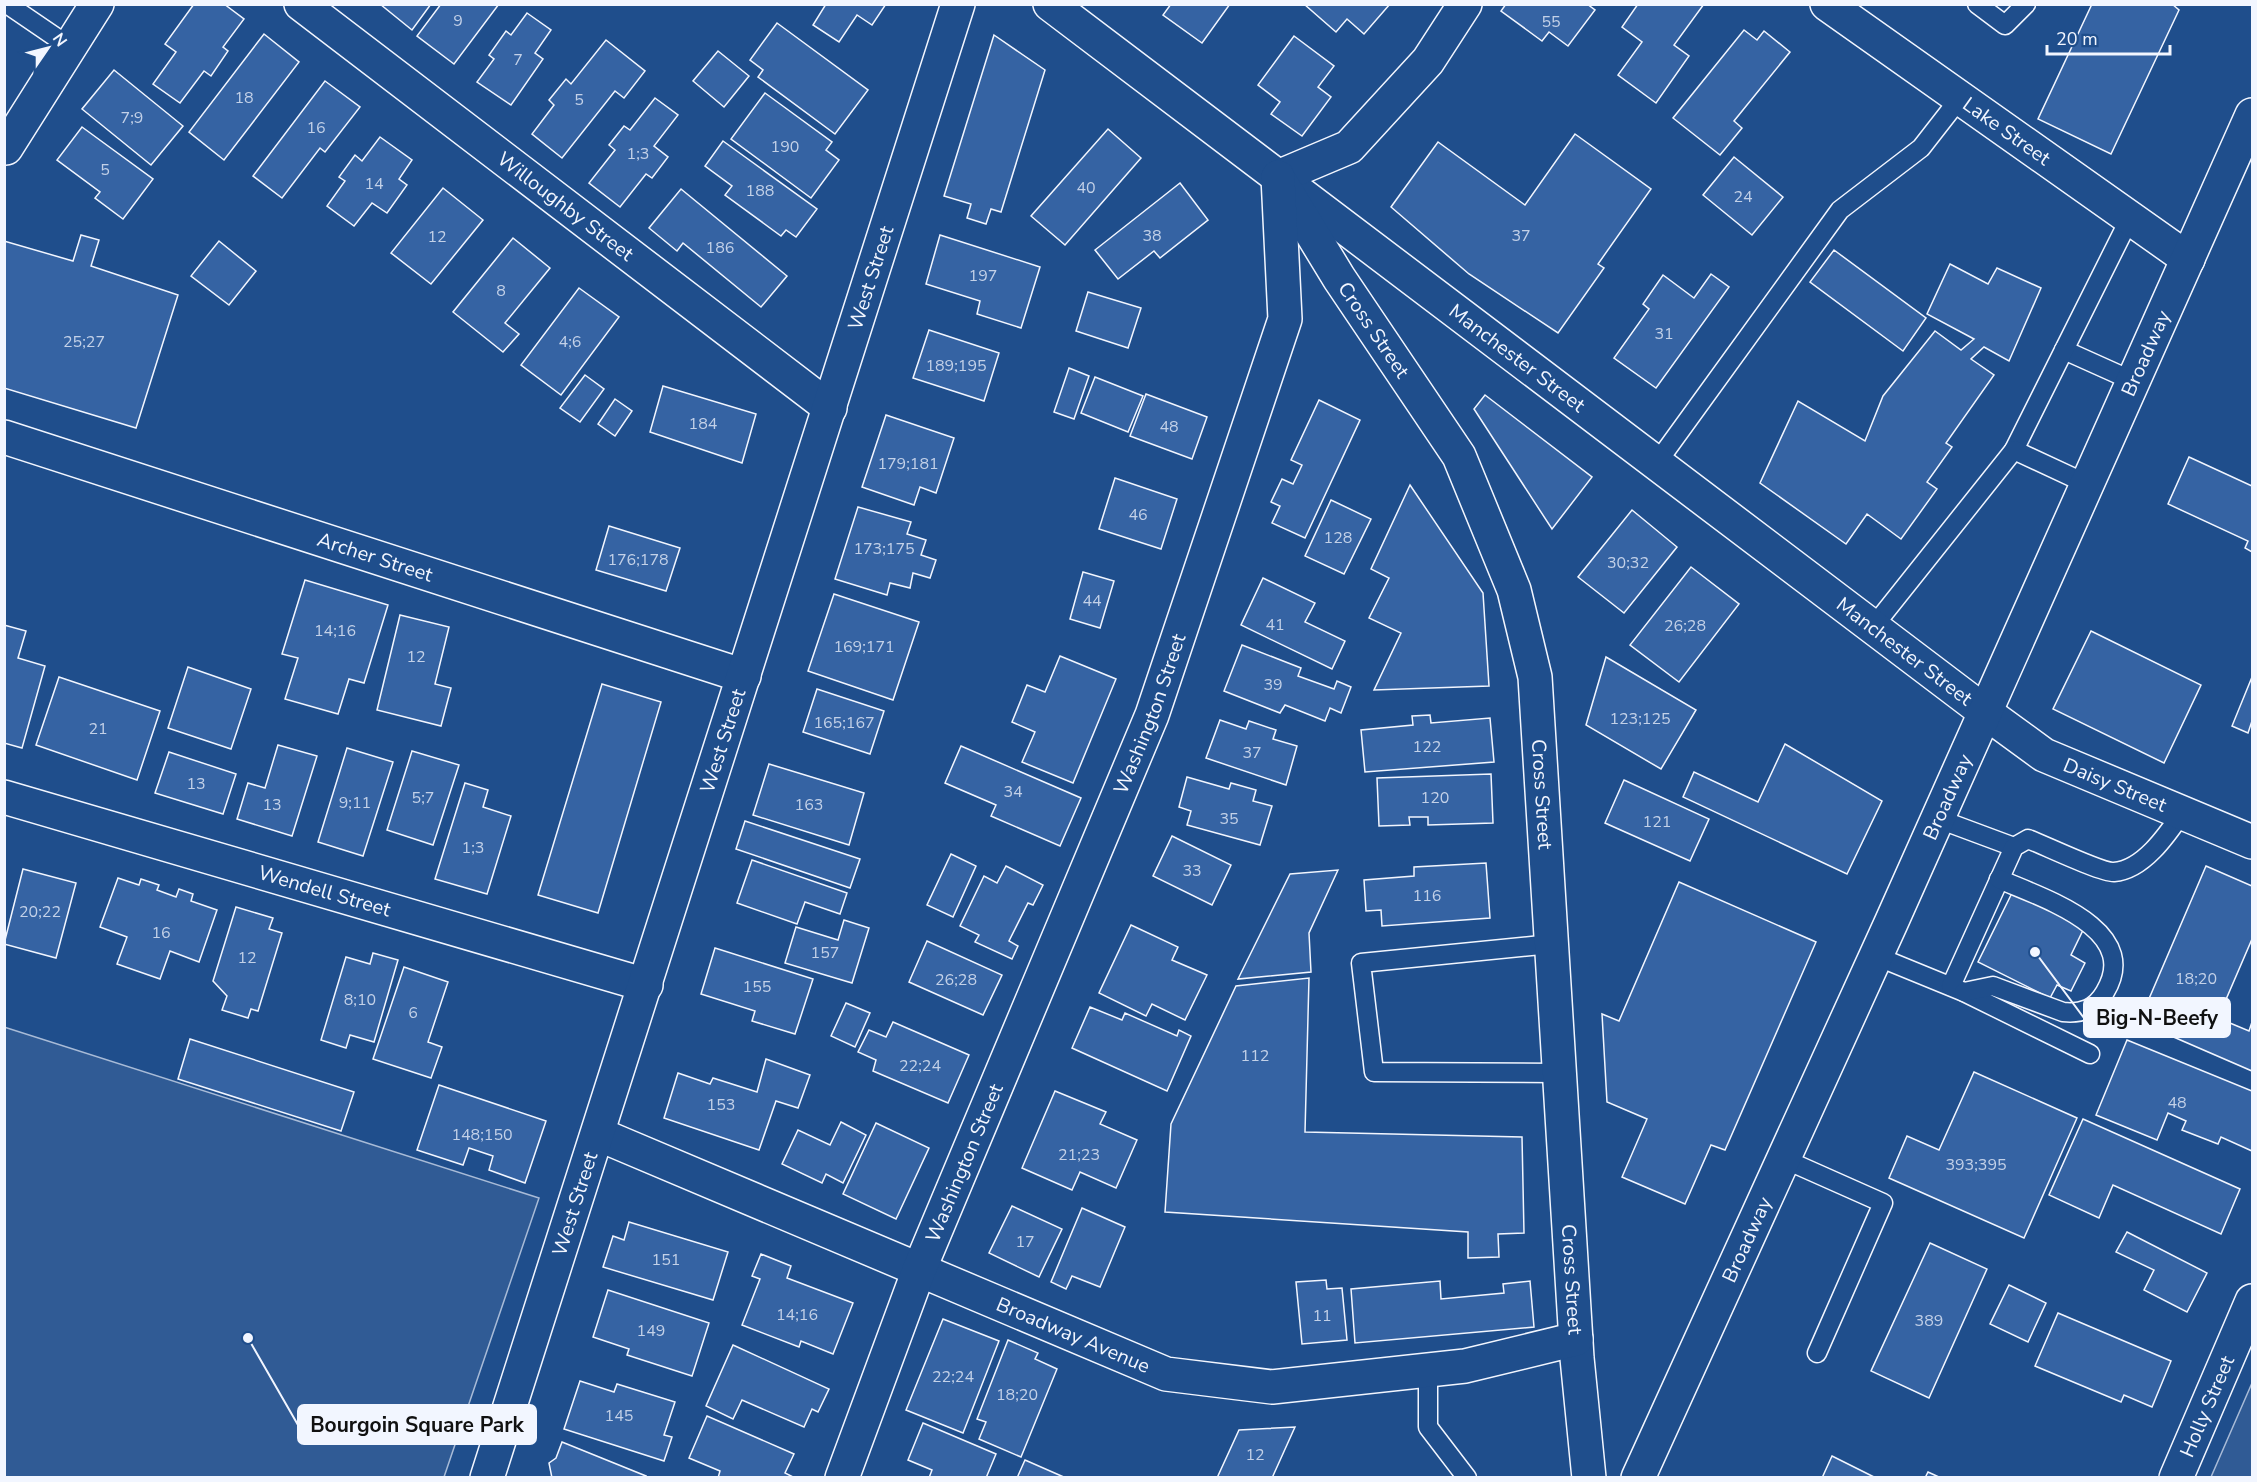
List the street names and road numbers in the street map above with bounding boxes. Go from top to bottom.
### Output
street label: Lake Street [1957,91,2057,172]
street label: Willoughby Street [491,146,640,268]
street label: West Street [842,222,901,333]
street label: Cross Street [1331,277,1416,384]
street label: Manchester Street [1443,298,1591,419]
street label: Broadway [2115,306,2177,401]
street label: Archer Street [314,526,437,589]
street label: Manchester Street [1831,591,1979,713]
street label: Washington Street [1107,629,1193,798]
street label: West Street [694,684,753,796]
street label: Cross Street [1525,738,1559,851]
street label: Broadway [1917,749,1979,844]
street label: Daisy Street [2059,752,2171,819]
street label: Wendell Street [255,859,395,924]
street label: Washington Street [919,1079,1010,1246]
street label: West Street [546,1147,605,1259]
street label: Broadway [1716,1192,1779,1287]
street label: Cross Street [1555,1223,1589,1336]
street label: Broadway Avenue [992,1291,1154,1380]
street label: Holly Street [2174,1351,2241,1461]

